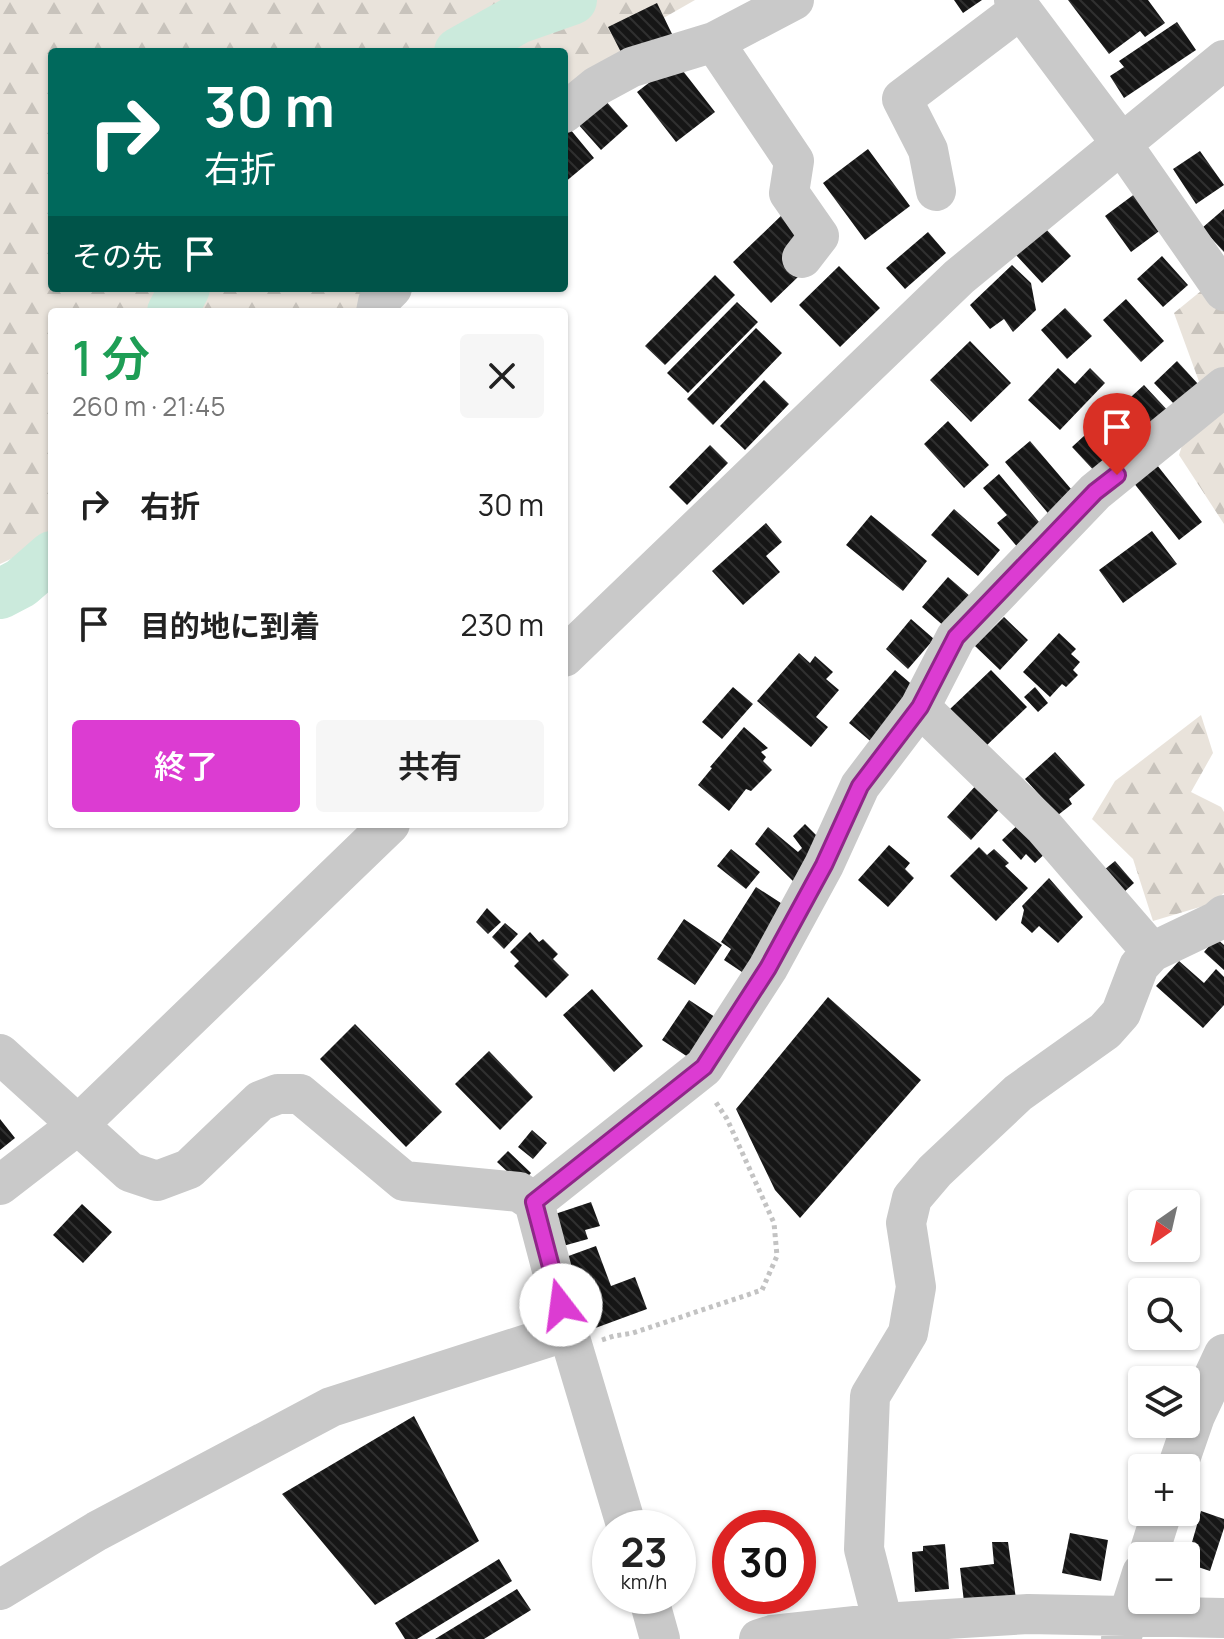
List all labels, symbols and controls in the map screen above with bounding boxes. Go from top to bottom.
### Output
text: 30 m [204,67,335,144]
icon: right [72,80,176,184]
text: 右折 [204,144,276,193]
icon: arrive [178,232,222,276]
text: その先 [72,235,162,276]
text: 1 分 [72,325,150,390]
button: close [460,334,544,418]
text: 260 m · 21:45 [72,388,225,424]
pin [1083,393,1151,475]
icon: arrive [1095,405,1139,449]
icon: right [72,482,116,526]
text: 30 m [478,484,544,525]
text: 右折 [140,485,200,526]
icon: arrive [72,602,116,646]
text: 230 m [461,604,544,645]
text: 目的地に到着 [140,605,320,646]
button: 終了 [72,720,300,812]
button: 共有 [316,720,544,812]
north arrow [1128,1190,1200,1262]
map controls [1128,1190,1200,1614]
position arrow [519,1263,603,1347]
button: search [1128,1278,1200,1350]
button: layers [1128,1366,1200,1438]
button: + [1128,1454,1200,1526]
speed limit sign: 30 [712,1510,816,1614]
text: 23 [620,1524,668,1579]
button: − [1128,1542,1200,1614]
text: km/h [621,1568,667,1595]

